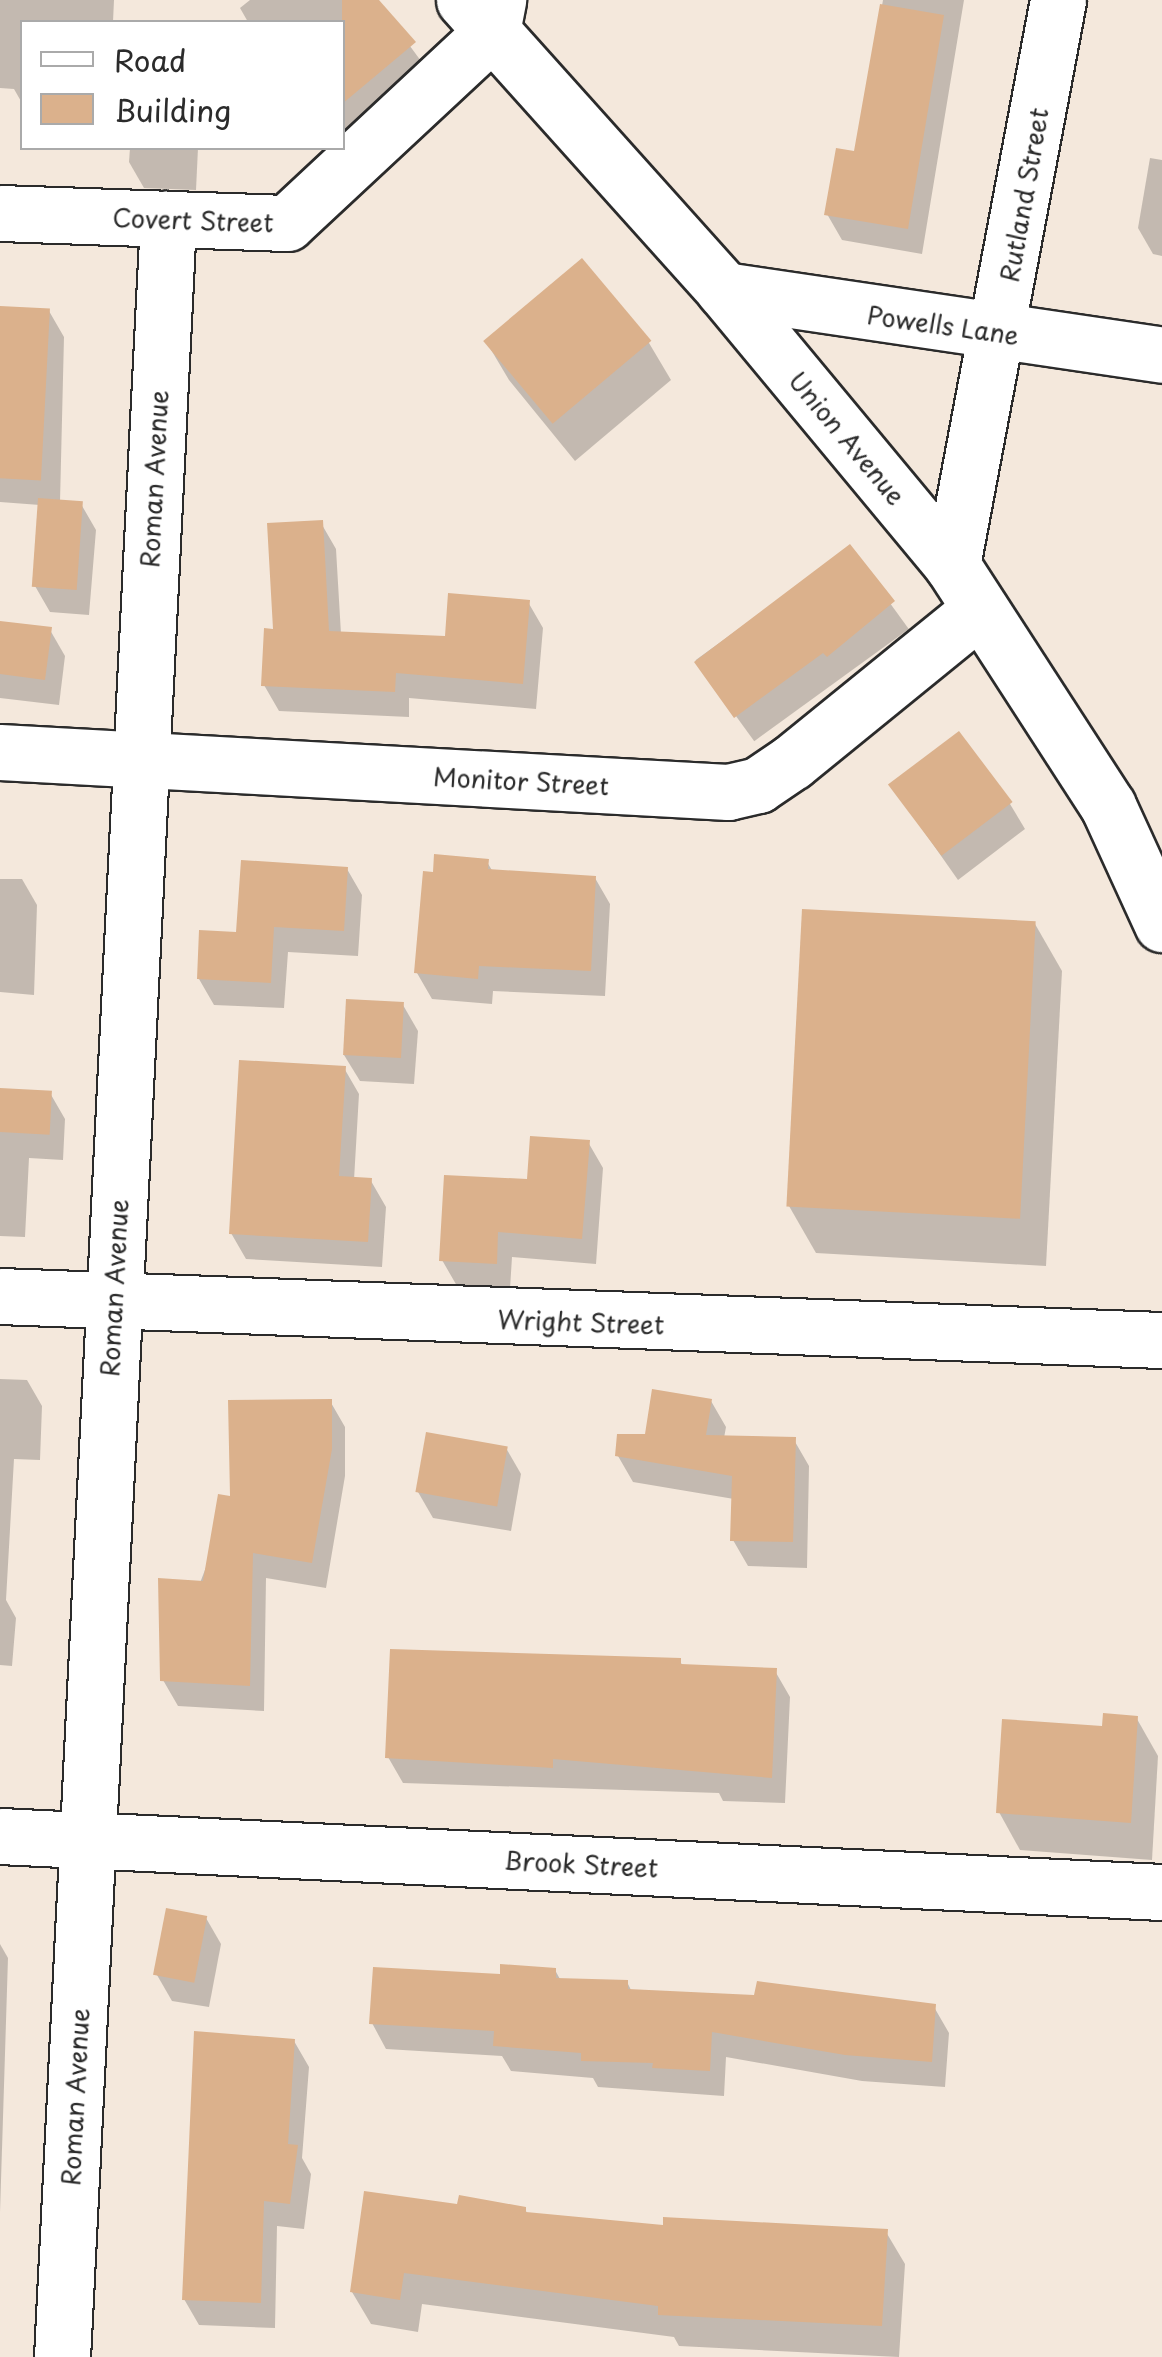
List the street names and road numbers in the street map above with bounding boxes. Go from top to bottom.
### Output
street label: Rutland Street [994,105,1054,285]
street label: Covert Street [111,202,275,238]
street label: Powells Lane [865,299,1021,351]
street label: Union Avenue [783,365,911,511]
street label: Roman Avenue [134,390,174,568]
street label: Monitor Street [431,761,611,801]
street label: Roman Avenue [94,1199,134,1377]
street label: Wright Street [497,1304,665,1340]
street label: Brook Street [503,1845,659,1883]
street label: Roman Avenue [55,2008,95,2186]

